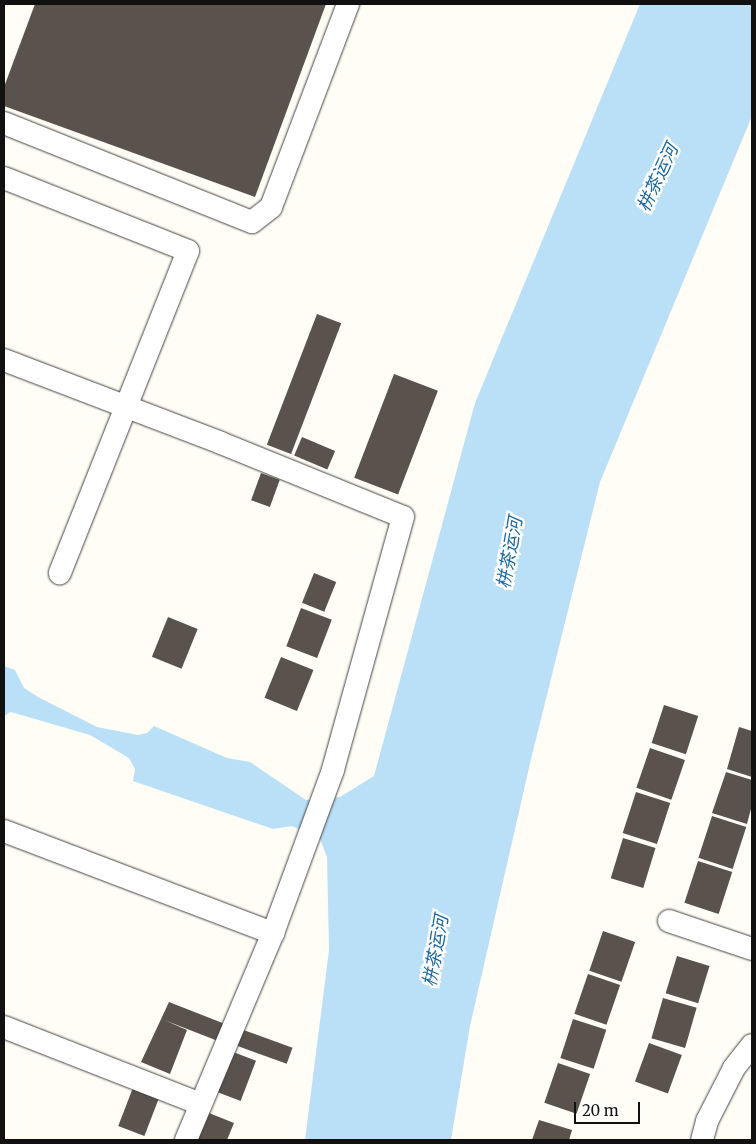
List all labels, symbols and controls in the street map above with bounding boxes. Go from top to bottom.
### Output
water label: 栟茶运河 [633,141,683,215]
water label: 栟茶运河 [493,516,527,590]
water label: 栟茶运河 [419,914,453,988]
scale bar [576,1092,642,1124]
text: 20 m [582,1101,619,1120]

